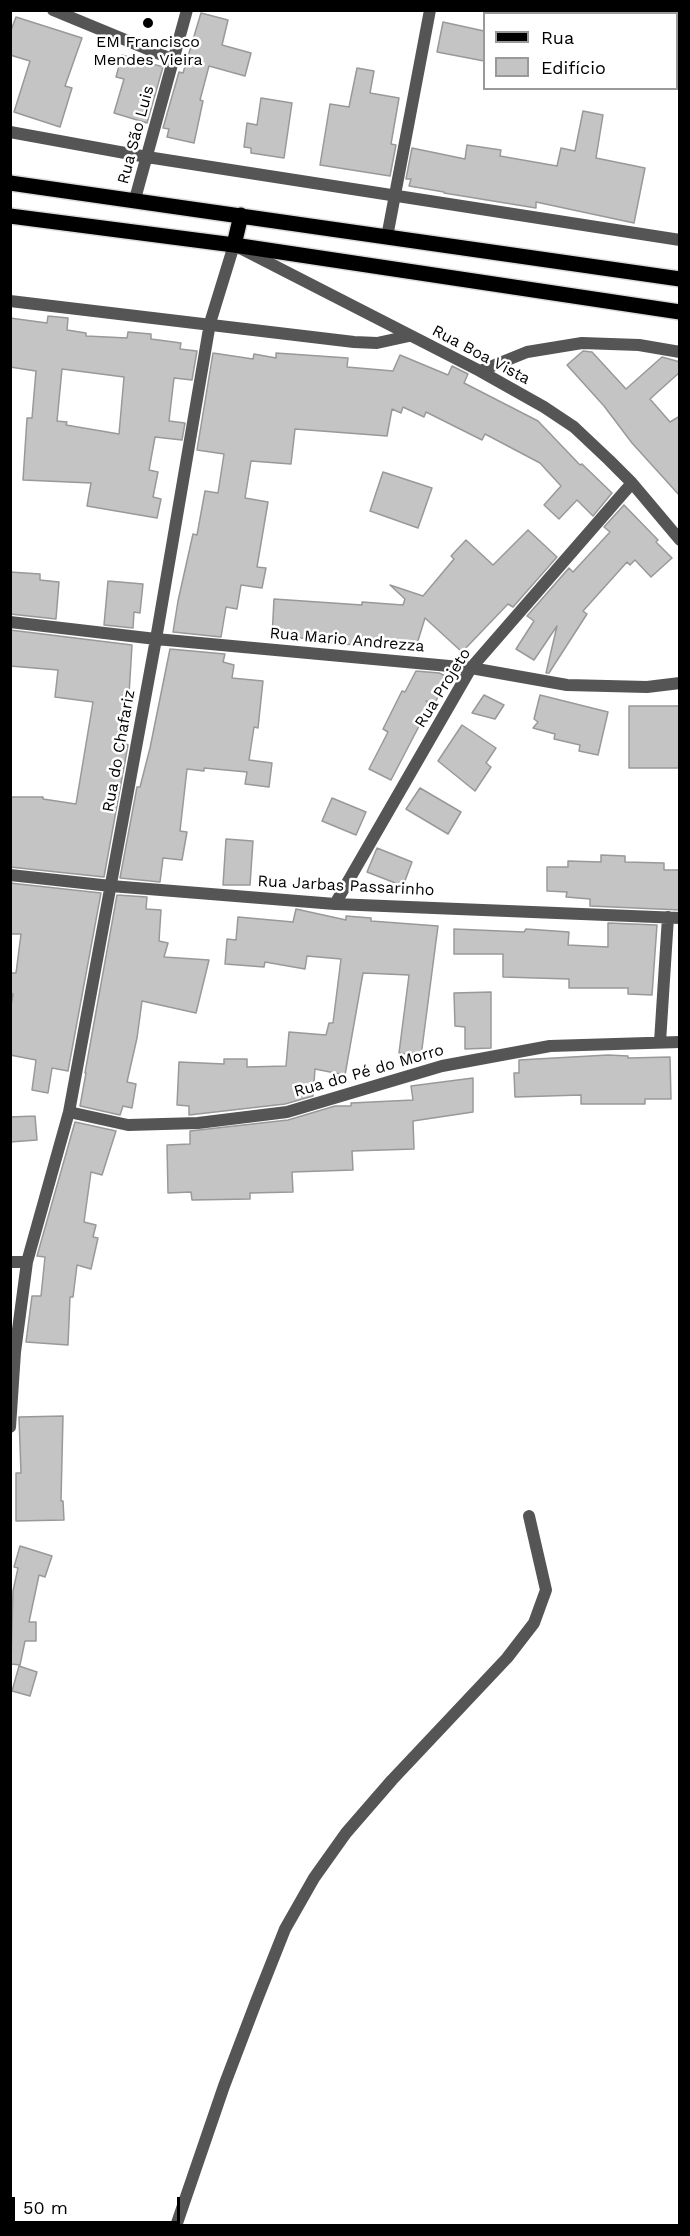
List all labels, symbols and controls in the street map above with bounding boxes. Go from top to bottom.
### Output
legend [483,12,678,90]
marker: EM Francisco Mendes Vieira [141,16,155,30]
text: Rua [541,27,574,48]
place label: EM Francisco Mendes Vieira [93,32,203,70]
text: Edifício [541,57,606,78]
street label: Rua São Luis [114,84,158,186]
street label: Rua Boa Vista [429,321,533,389]
street label: Rua Mario Andrezza [269,624,425,656]
street label: Rua Projeto [411,645,475,731]
street label: Rua do Chafariz [99,688,139,814]
street label: Rua Jarbas Passarinho [257,872,435,900]
street label: Rua do Pé do Morro [292,1040,446,1102]
scale bar [15,2185,183,2223]
text: 50 m [23,2197,68,2218]

